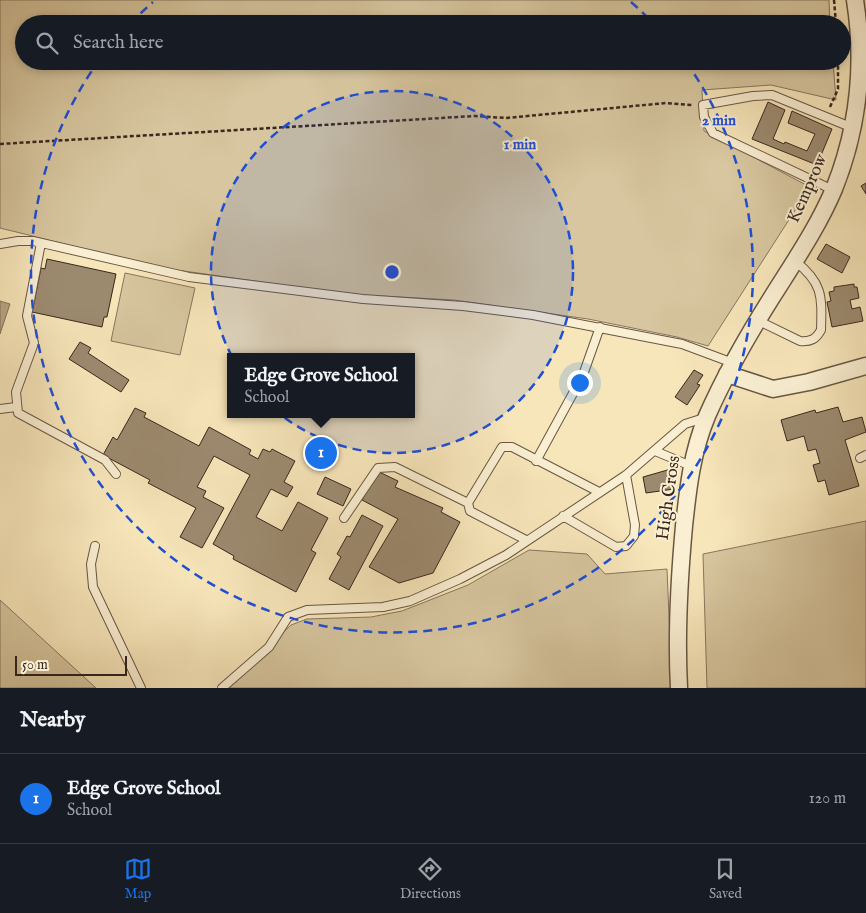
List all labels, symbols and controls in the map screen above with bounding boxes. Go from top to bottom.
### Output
search box [15,15,851,70]
icon: search [33,29,61,57]
text: Search here [73,31,164,55]
text: 2 min [702,111,736,130]
text: 1 min [504,135,536,154]
street label: Kemprow [783,150,834,227]
centre of rings [383,263,401,281]
popup [227,353,415,418]
text: Edge Grove School [244,364,398,388]
your location [567,370,593,396]
text: School [244,388,289,408]
pin: 1 [305,434,337,472]
street label: High Cross [652,454,686,542]
scale bar [15,653,128,676]
text: 50 m [22,656,48,674]
text: Nearby [20,707,85,734]
text: Edge Grove School [67,777,220,801]
text: 1 [33,789,39,809]
text: 120 m [809,789,846,809]
text: School [67,801,112,821]
tab: Map [124,855,152,903]
tab: Directions [400,855,461,903]
tab: Saved [709,855,742,903]

